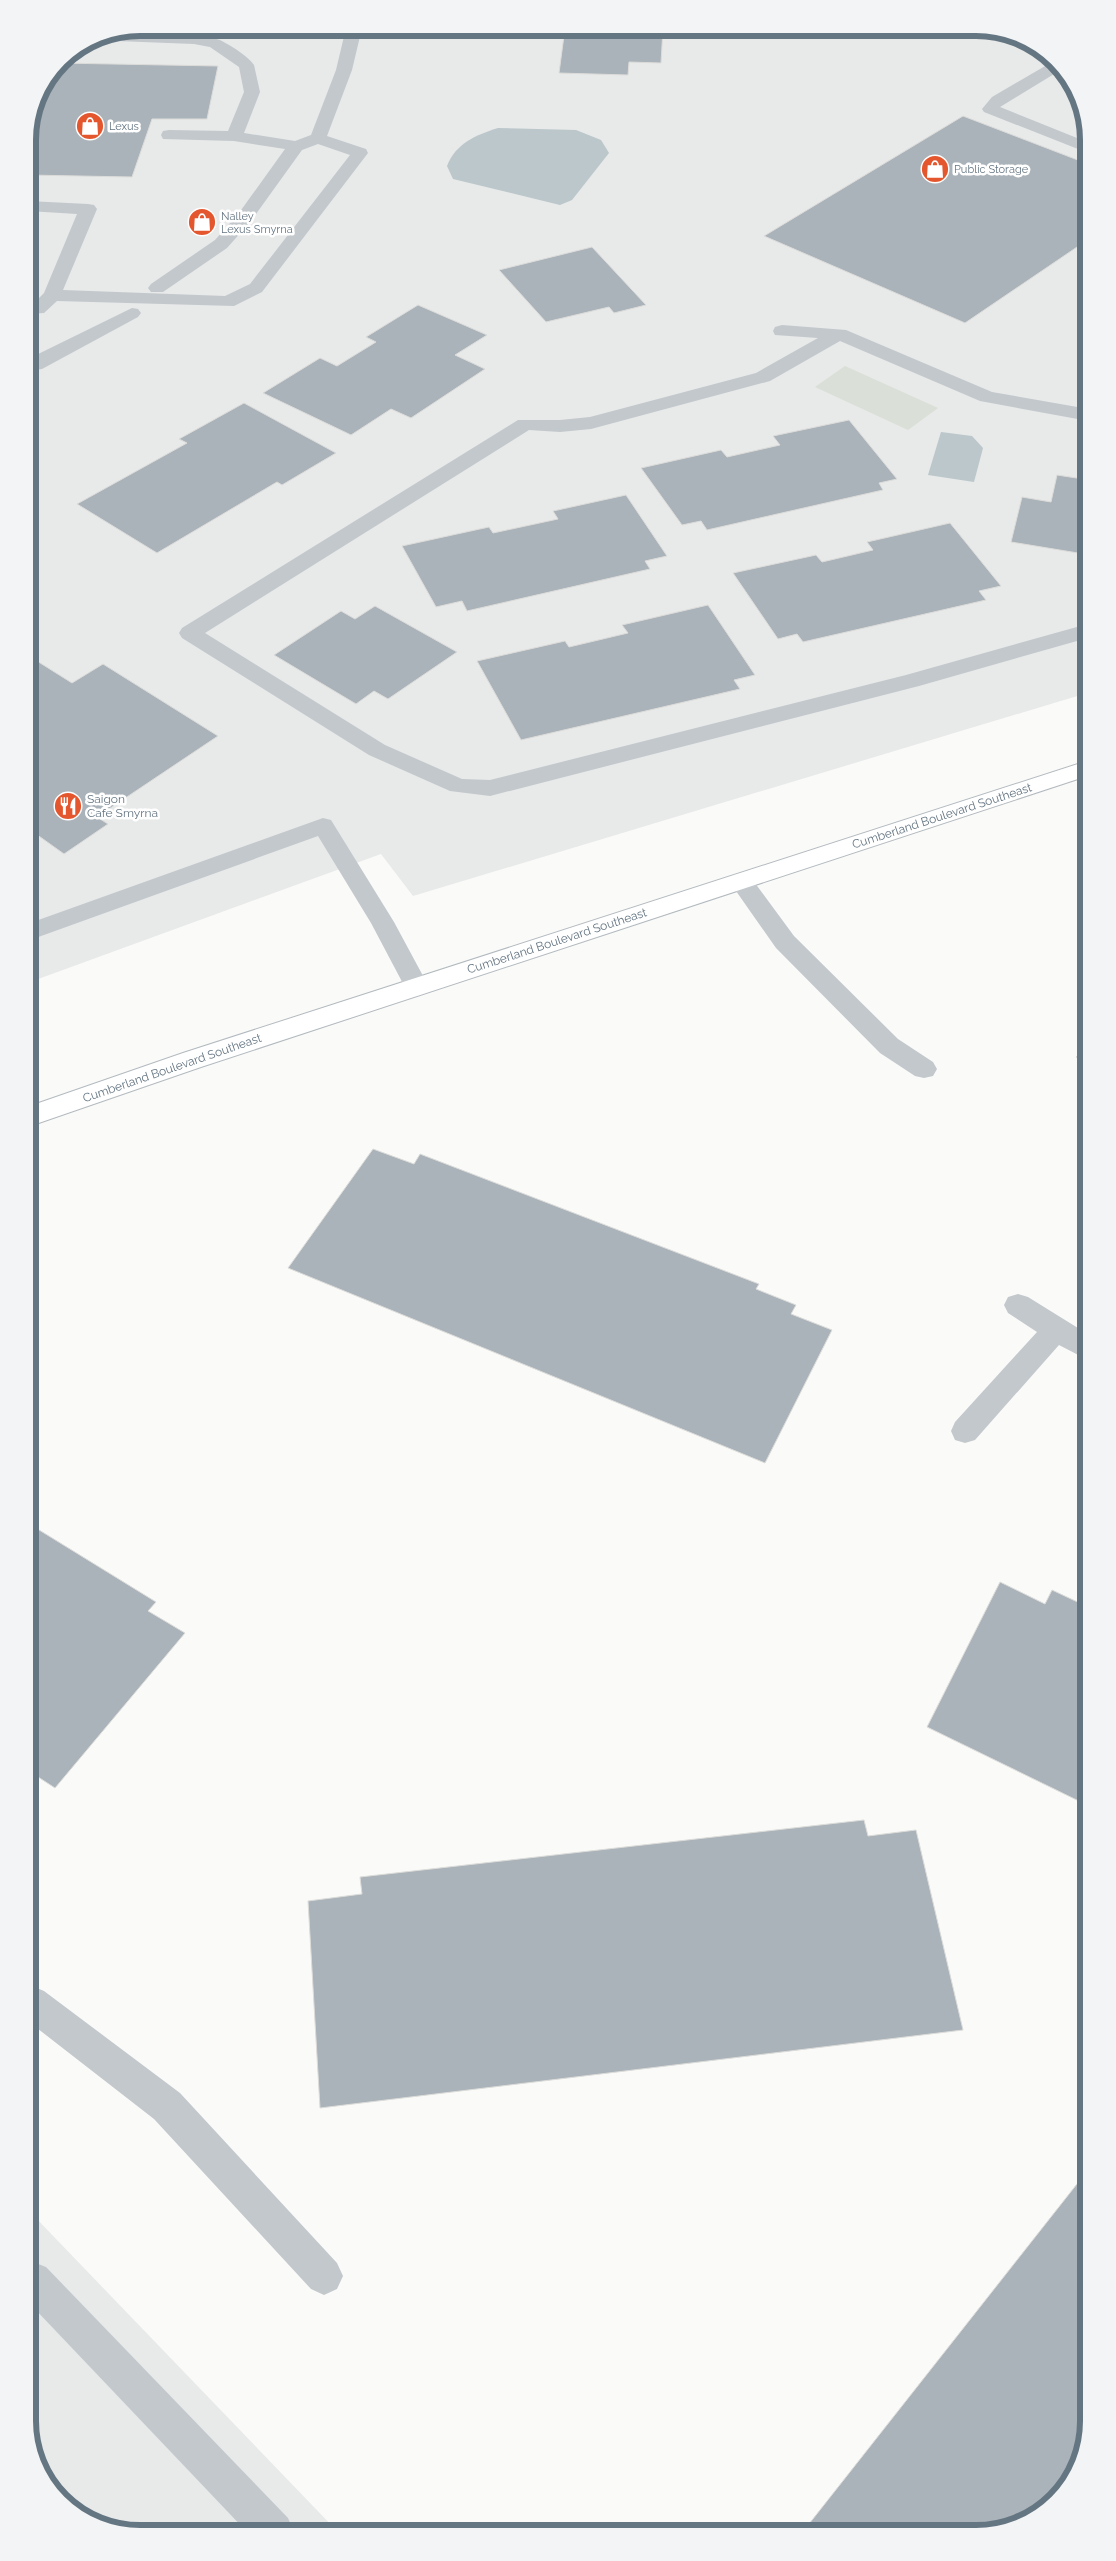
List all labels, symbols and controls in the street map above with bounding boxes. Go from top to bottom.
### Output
shop icon: Lexus [75,111,105,141]
place label: Lexus [109,120,139,133]
shop icon: Public Storage [920,154,950,184]
place label: Public Storage [954,163,1029,176]
shop icon: Nalley Lexus Smyrna [187,207,217,237]
place label: Nalley Lexus Smyrna [221,210,293,236]
street label: Cumberland Boulevard Southeast [850,780,1034,852]
restaurant icon: Saigon Cafe Smyrna [53,791,83,821]
place label: Saigon Cafe Smyrna [87,792,158,820]
street label: Cumberland Boulevard Southeast [465,905,649,977]
street label: Cumberland Boulevard Southeast [81,1031,263,1105]

